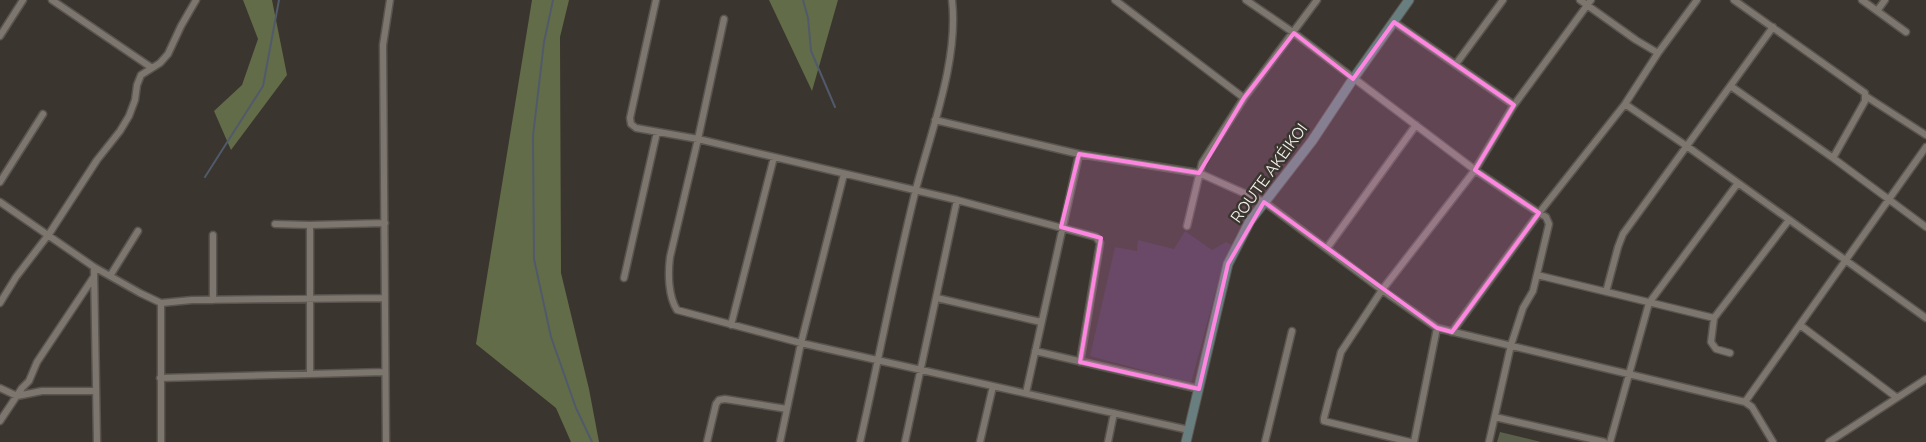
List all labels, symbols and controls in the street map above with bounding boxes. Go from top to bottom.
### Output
street label: ROUTE AKÉIKOI [1226,119,1311,226]

